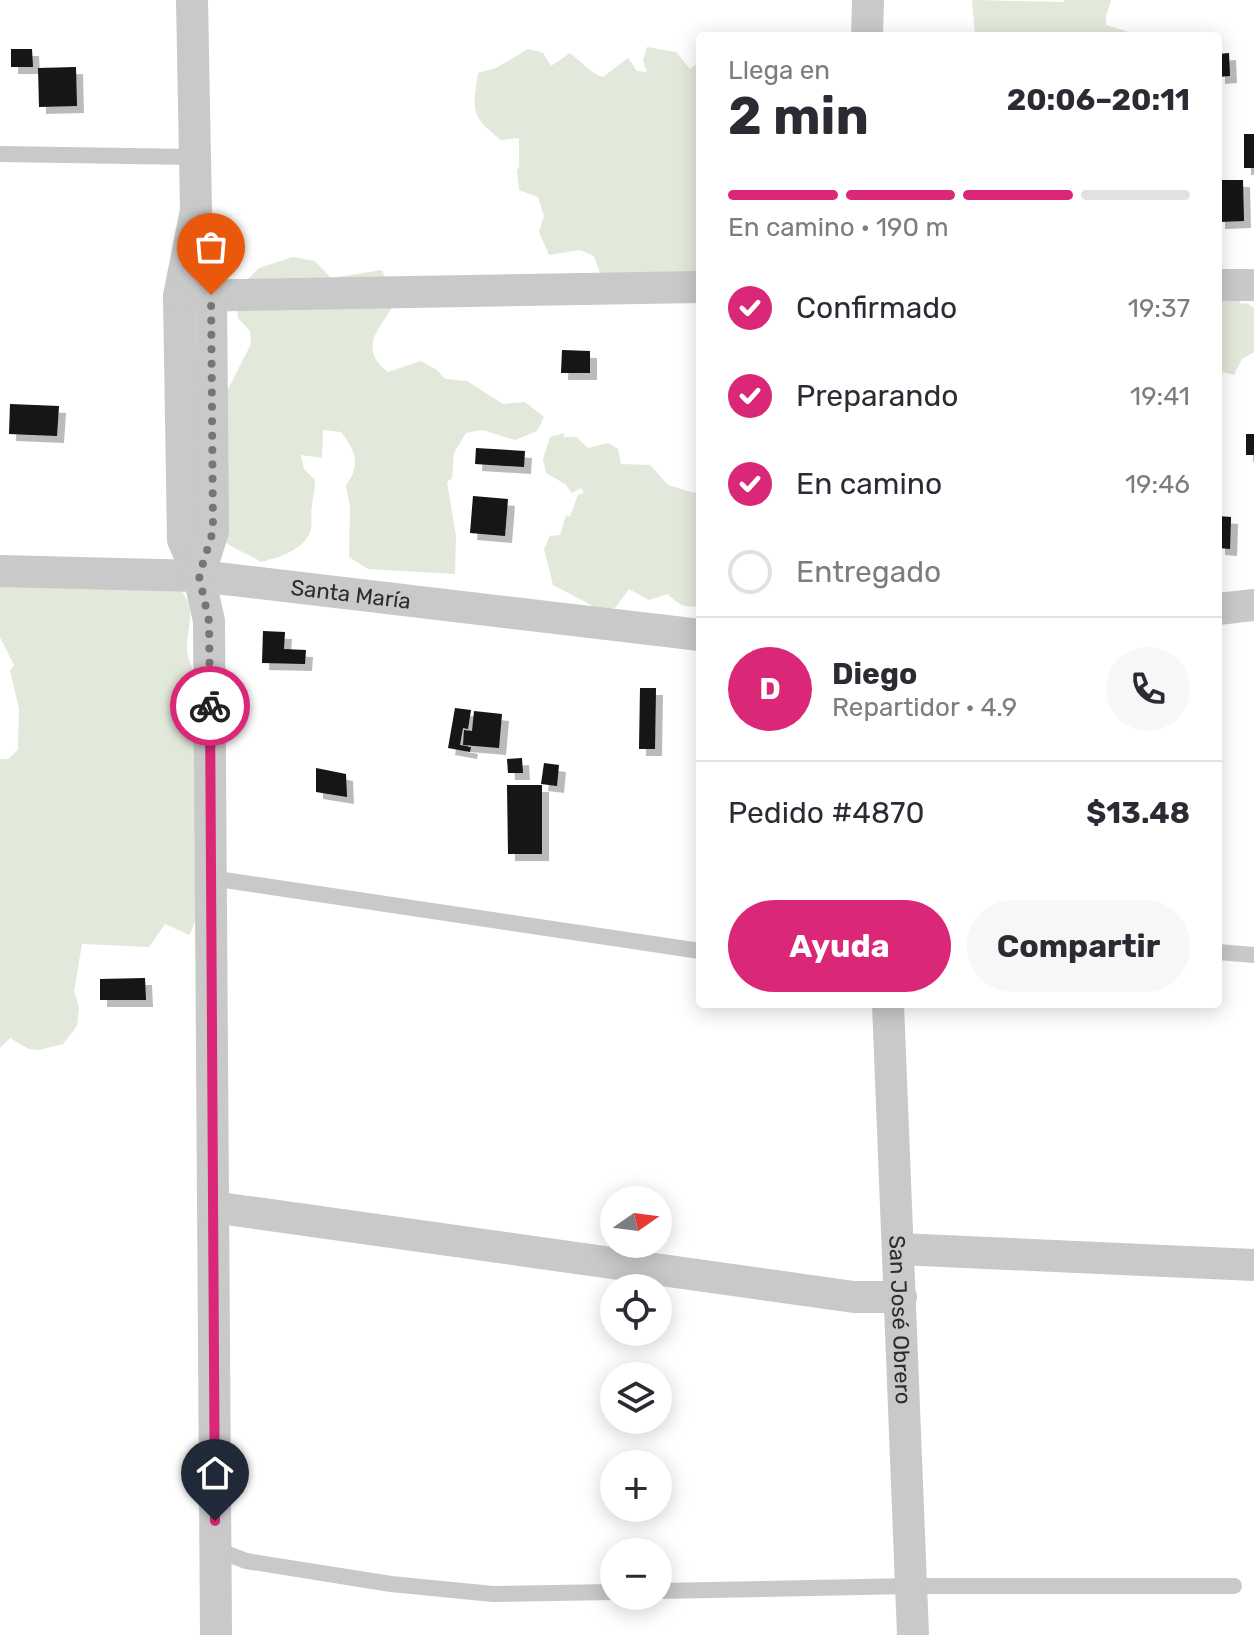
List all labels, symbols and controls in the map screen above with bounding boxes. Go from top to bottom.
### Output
text: Llega en [728,55,830,86]
text: 20:06–20:11 [1007,82,1190,118]
text: 2 min [728,85,869,147]
text: En camino · 190 m [728,212,949,243]
pin [177,213,245,295]
icon: bag [189,225,233,269]
icon: check [728,286,772,330]
text: Confirmado [796,290,957,326]
text: 19:37 [1128,293,1190,324]
icon: check [728,374,772,418]
text: Preparando [796,378,959,414]
text: 19:41 [1130,381,1190,412]
icon: check [728,462,772,506]
text: En camino [796,466,942,502]
text: 19:46 [1125,469,1190,500]
text: Entregado [796,554,941,590]
street label: Santa María [289,574,412,615]
button: phone [1106,647,1190,731]
text: Diego [832,656,917,692]
courier [170,666,250,746]
text: D [759,671,781,707]
icon: bike [188,684,232,728]
text: Repartidor · 4.9 [832,692,1017,723]
text: Pedido #4870 [728,795,924,831]
text: $13.48 [1086,795,1190,831]
button: Ayuda [728,900,951,992]
button: Compartir [967,900,1190,992]
north arrow [600,1186,672,1258]
map controls [600,1186,672,1610]
street label: San José Obrero [883,1235,917,1405]
button: locate [600,1274,672,1346]
button: layers [600,1362,672,1434]
pin [181,1439,249,1521]
button: + [600,1450,672,1522]
icon: home [193,1451,237,1495]
button: − [600,1538,672,1610]

